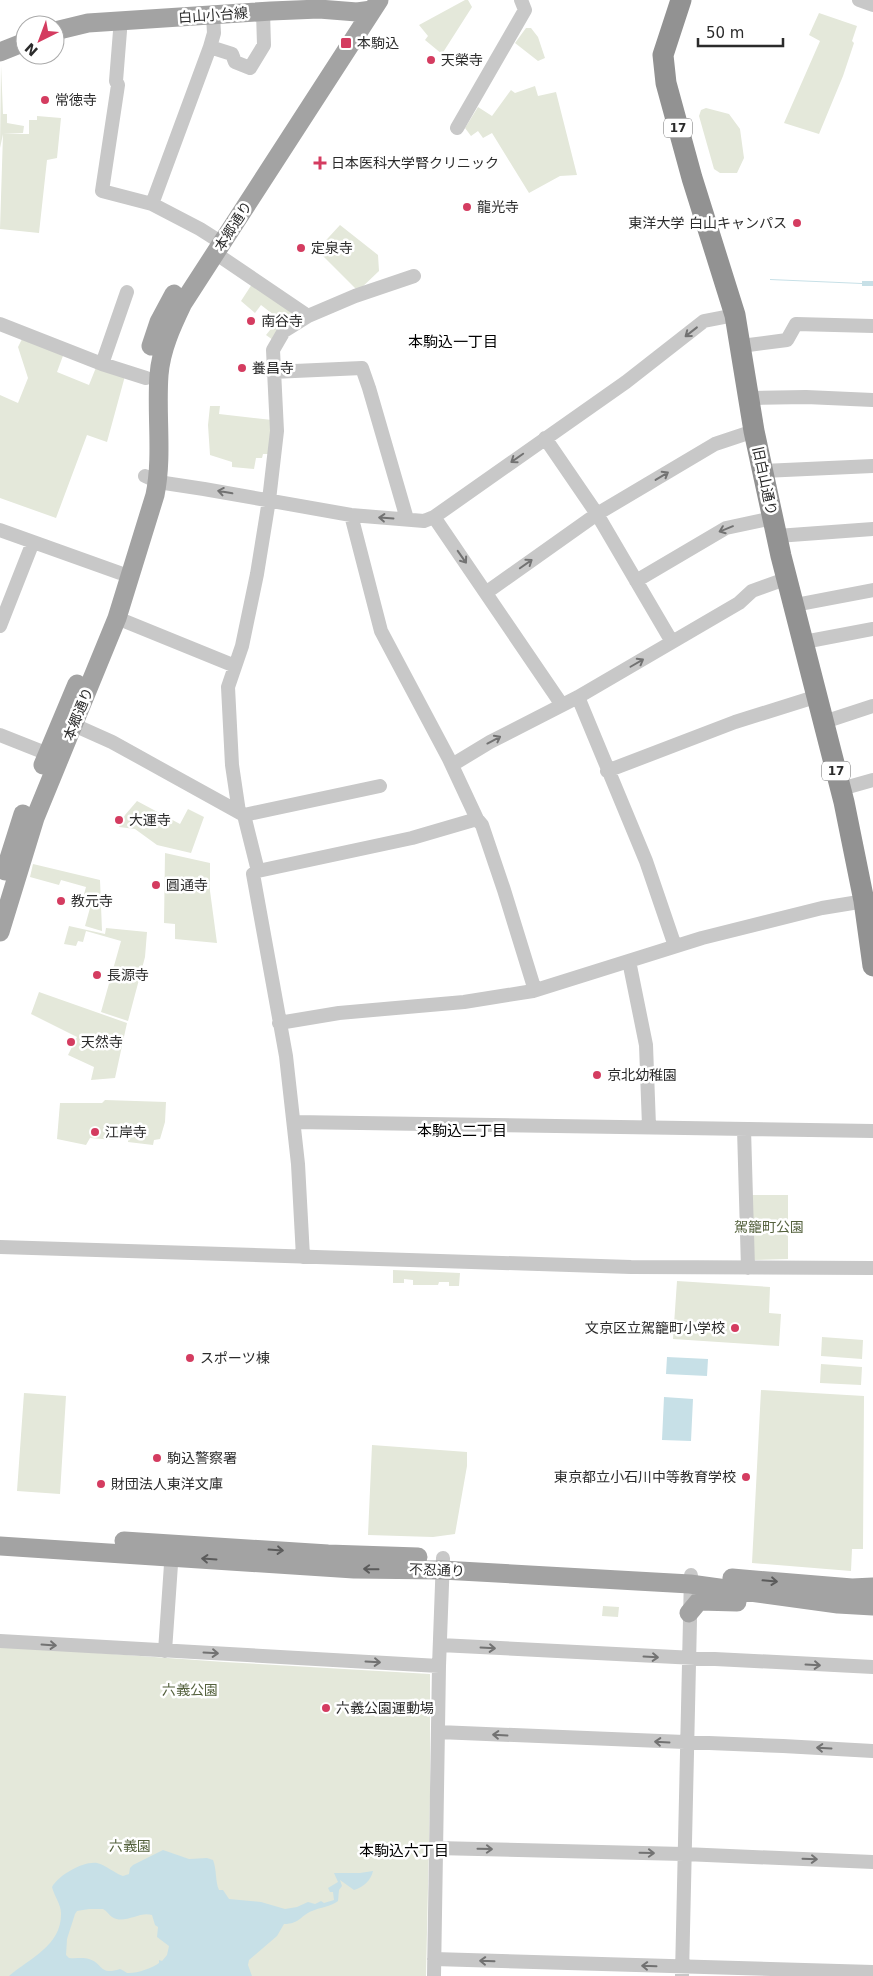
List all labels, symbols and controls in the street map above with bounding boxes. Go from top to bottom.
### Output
street label: 白山小台線 [178,5,248,25]
north arrow [15,15,65,65]
scale bar [698,15,783,47]
text: 50 m [706,24,744,42]
place label: 本駒込 [357,35,399,51]
marker: 本駒込 [339,36,353,50]
text: N [22,40,41,60]
place label: 天榮寺 [441,52,483,68]
marker: 天榮寺 [425,54,437,66]
place label: 常徳寺 [55,92,97,108]
marker: 常徳寺 [39,94,51,106]
road number: 17 [664,119,692,138]
place label: 日本医科大学腎クリニック [331,155,499,171]
marker: 日本医科大学腎クリニック [313,156,327,170]
street label: 本郷通り [211,198,255,254]
place label: 龍光寺 [477,199,519,215]
marker: 龍光寺 [461,201,473,213]
place label: 東洋大学 白山キャンパス [629,215,787,231]
marker: 東洋大学 白山キャンパス [791,217,803,229]
place label: 定泉寺 [311,240,353,256]
marker: 定泉寺 [295,242,307,254]
place label: 南谷寺 [261,313,303,329]
marker: 南谷寺 [245,315,257,327]
one-way arrow [685,326,698,337]
district label: 本駒込一丁目 [408,333,498,351]
place label: 養昌寺 [252,360,294,376]
marker: 養昌寺 [236,362,248,374]
street label: 旧白山通り [750,445,780,517]
one-way arrow [510,453,524,463]
one-way arrow [655,470,669,480]
one-way arrow [218,487,234,497]
one-way arrow [378,513,394,522]
one-way arrow [719,525,734,534]
one-way arrow [457,550,467,564]
one-way arrow [519,559,533,569]
one-way arrow [629,657,643,667]
street label: 本郷通り [60,685,96,743]
one-way arrow [486,735,501,744]
road number: 17 [822,761,850,780]
place label: 大運寺 [129,812,171,828]
marker: 大運寺 [113,814,125,826]
place label: 圓通寺 [166,877,208,893]
marker: 圓通寺 [150,879,162,891]
place label: 教元寺 [71,893,113,909]
marker: 教元寺 [55,895,67,907]
place label: 長源寺 [107,967,149,983]
marker: 長源寺 [91,969,103,981]
place label: 天然寺 [81,1034,123,1050]
marker: 天然寺 [65,1036,77,1048]
place label: 京北幼稚園 [607,1067,677,1083]
marker: 京北幼稚園 [591,1069,603,1081]
district label: 本駒込二丁目 [417,1122,507,1140]
place label: 江岸寺 [105,1124,147,1140]
marker: 江岸寺 [89,1126,101,1138]
park label: 駕籠町公園 [734,1219,804,1235]
place label: 文京区立駕籠町小学校 [585,1320,725,1336]
marker: 文京区立駕籠町小学校 [729,1322,741,1334]
place label: スポーツ棟 [200,1350,270,1366]
marker: スポーツ棟 [184,1352,196,1364]
place label: 駒込警察署 [167,1450,237,1466]
marker: 駒込警察署 [151,1452,163,1464]
place label: 東京都立小石川中等教育学校 [554,1469,736,1485]
marker: 東京都立小石川中等教育学校 [740,1471,752,1483]
place label: 財団法人東洋文庫 [111,1476,223,1492]
marker: 財団法人東洋文庫 [95,1478,107,1490]
one-way arrow [267,1546,283,1555]
one-way arrow [201,1555,217,1564]
street label: 不忍通り [409,1561,465,1579]
one-way arrow [363,1564,380,1574]
one-way arrow [761,1576,777,1586]
one-way arrow [40,1640,56,1650]
one-way arrow [480,1644,496,1653]
one-way arrow [203,1649,219,1658]
one-way arrow [642,1652,658,1661]
one-way arrow [365,1658,381,1667]
one-way arrow [805,1661,821,1670]
park label: 六義公園 [162,1682,218,1698]
place label: 六義公園運動場 [336,1700,434,1716]
marker: 六義公園運動場 [320,1702,332,1714]
one-way arrow [492,1730,508,1739]
one-way arrow [654,1737,670,1747]
one-way arrow [817,1744,833,1753]
park label: 六義園 [109,1838,151,1854]
district label: 本駒込六丁目 [359,1842,449,1860]
one-way arrow [476,1844,493,1854]
one-way arrow [638,1848,655,1858]
one-way arrow [801,1854,817,1864]
one-way arrow [479,1956,495,1965]
one-way arrow [642,1961,658,1970]

